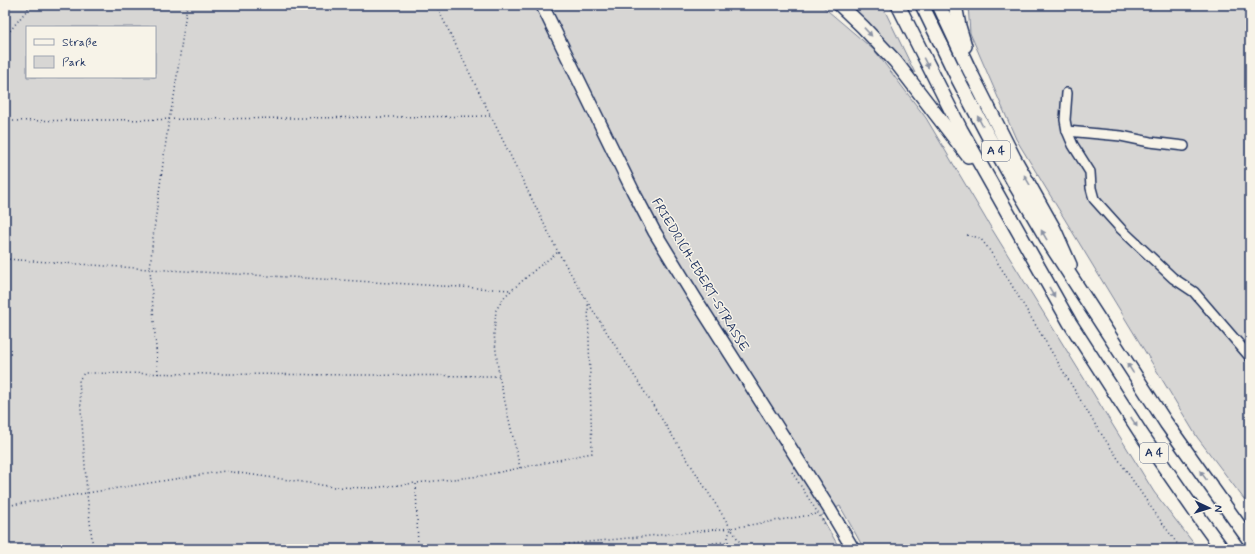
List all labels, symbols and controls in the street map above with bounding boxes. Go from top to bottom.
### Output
legend [26,26,156,78]
one-way arrow [864,27,873,37]
text: Straße [62,35,97,51]
text: Park [62,55,86,71]
one-way arrow [923,57,930,69]
one-way arrow [977,115,984,127]
road number: A 4 [982,141,1010,161]
one-way arrow [1023,175,1030,186]
street label: FRIEDRICH-EBERT-STRASSE [647,195,753,355]
one-way arrow [1040,229,1047,241]
one-way arrow [1049,286,1056,298]
one-way arrow [1126,362,1134,373]
one-way arrow [1130,417,1138,427]
road number: A 4 [1140,443,1168,463]
one-way arrow [1199,470,1207,481]
north arrow [1189,488,1229,528]
text: N [1211,504,1225,513]

